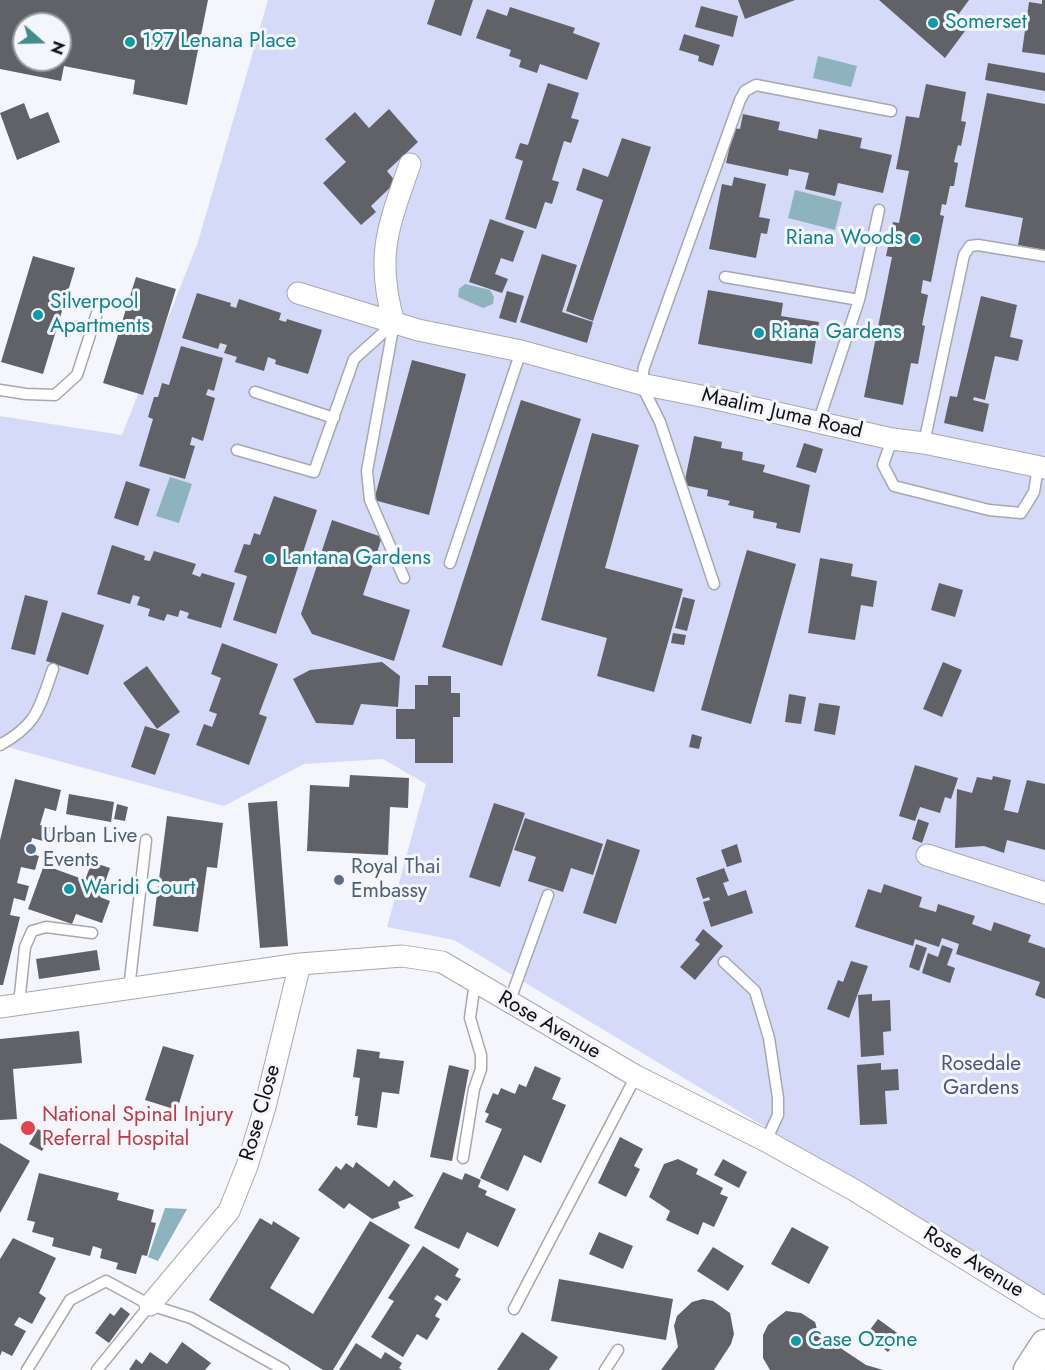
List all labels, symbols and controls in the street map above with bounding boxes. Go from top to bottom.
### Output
place label: Somerset [945,10,1027,36]
north arrow [12,12,72,72]
marker: Somerset [926,16,940,30]
place label: 197 Lenana Place [142,29,296,55]
marker: 197 Lenana Place [123,35,137,49]
text: N [45,38,70,58]
place label: Riana Woods [786,226,903,252]
marker: Riana Woods [908,232,922,246]
place label: Silverpool Apartments [50,290,150,340]
marker: Silverpool Apartments [31,308,45,322]
place label: Riana Gardens [771,320,902,346]
marker: Riana Gardens [752,326,766,340]
street label: Maalim Juma Road [699,383,865,445]
place label: Lantana Gardens [282,546,431,572]
marker: Lantana Gardens [263,552,277,566]
place label: Urban Live Events [43,824,137,874]
marker: Urban Live Events [24,842,38,856]
place label: Royal Thai Embassy [351,855,441,905]
marker: Royal Thai Embassy [332,873,346,887]
place label: Waridi Court [81,876,195,902]
marker: Waridi Court [62,882,76,896]
street label: Rose Avenue [493,987,605,1065]
park label: Rosedale Gardens [941,1052,1021,1102]
street label: Rose Close [235,1062,287,1164]
place label: National Spinal Injury Referral Hospital [42,1103,233,1153]
marker: National Spinal Injury Referral Hospital [19,1119,37,1137]
street label: Rose Avenue [918,1222,1028,1304]
place label: Case Ozone [808,1328,917,1354]
marker: Case Ozone [789,1334,803,1348]

